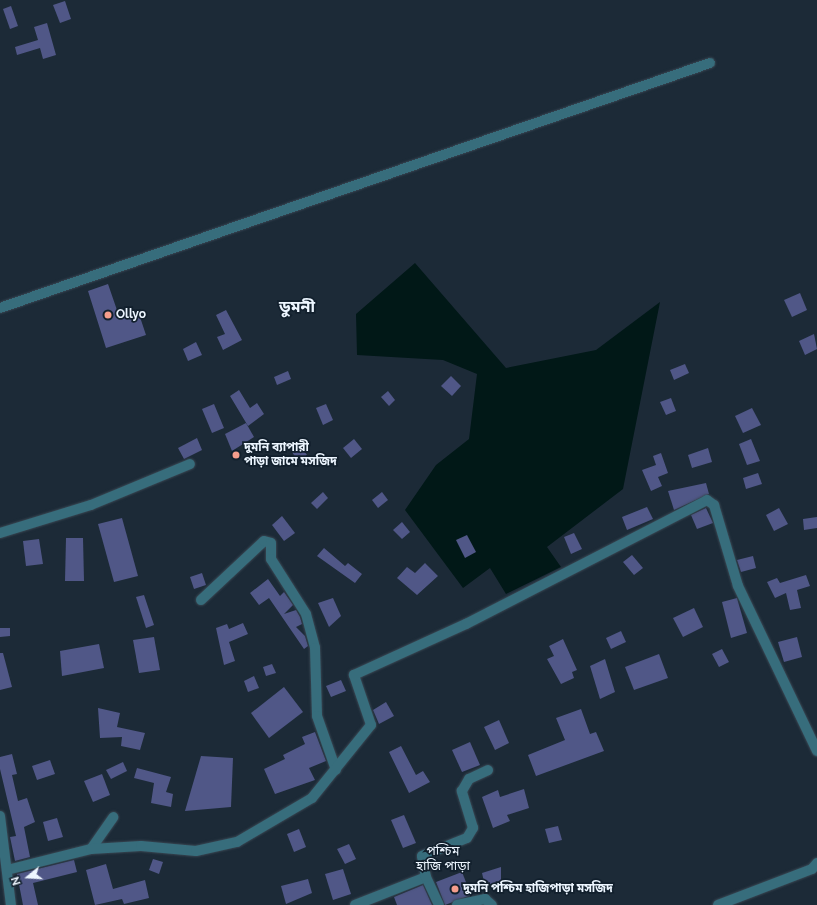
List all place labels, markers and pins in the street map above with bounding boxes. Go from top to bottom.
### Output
place label: Ollyo [116,308,146,322]
marker: Ollyo [103,310,113,320]
place label: দুমনি ব্যাপারী পাড়া জামে মসজিদ [244,441,337,469]
marker: দুমনি ব্যাপারী পাড়া জামে মসজিদ [231,450,241,460]
place label: দুমনি পশ্চিম হাজিপাড়া মসজিদ [463,882,613,896]
marker: দুমনি পশ্চিম হাজিপাড়া মসজিদ [450,884,460,894]

